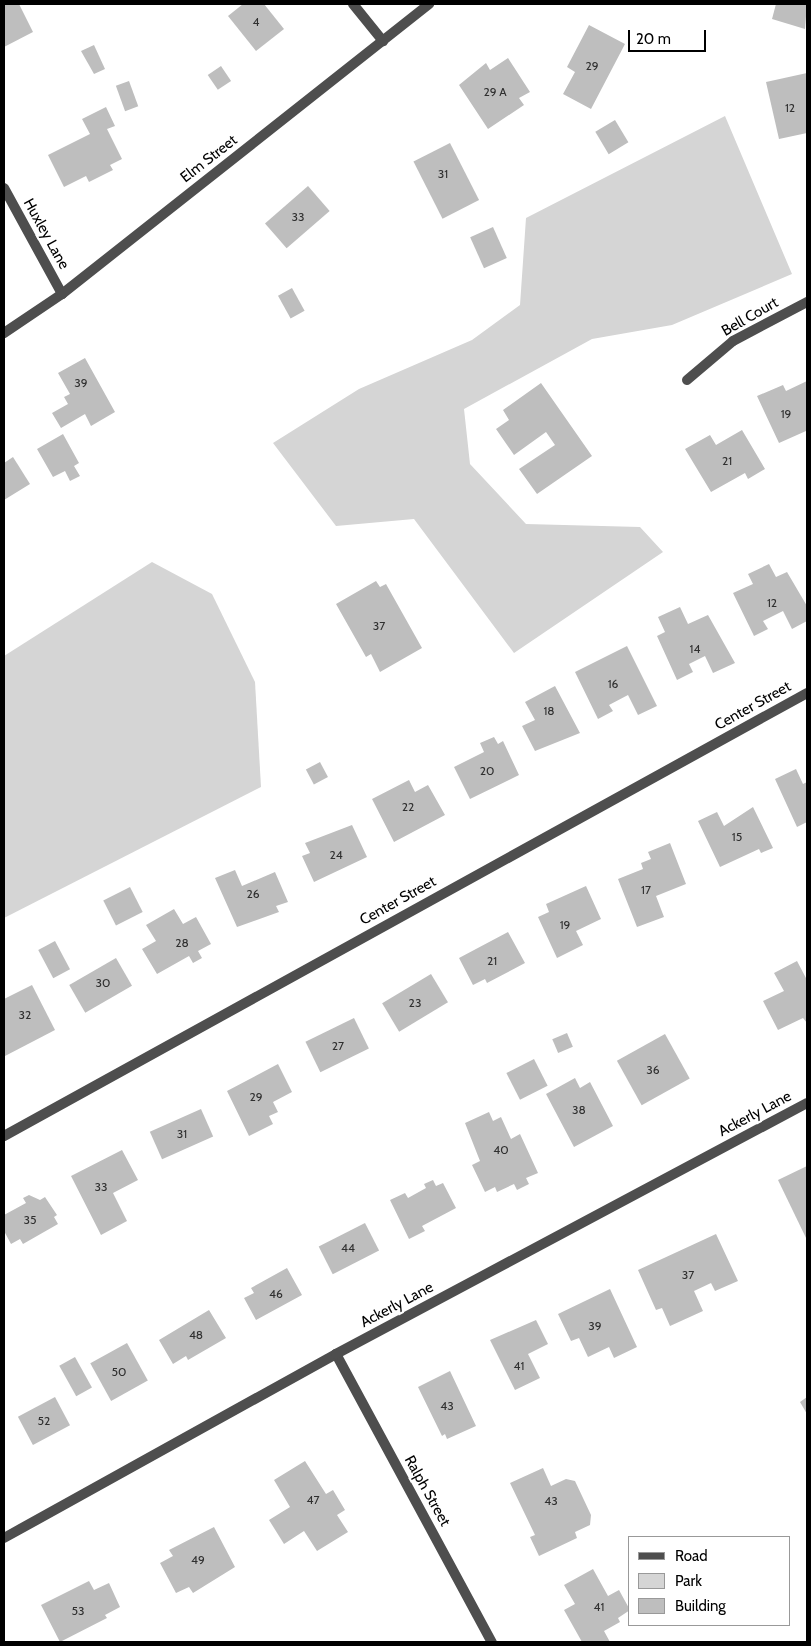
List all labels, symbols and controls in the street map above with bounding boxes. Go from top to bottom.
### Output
house number: 4 [253,15,259,29]
scale bar [631,20,708,52]
text: 20 m [636,30,671,48]
house number: 29 [585,59,599,73]
house number: 29 A [483,85,507,99]
house number: 12 [785,101,795,115]
street label: Elm Street [177,131,241,187]
house number: 31 [438,167,448,181]
street label: Huxley Lane [19,195,73,273]
house number: 33 [292,210,304,224]
street label: Bell Court [719,294,781,340]
house number: 39 [74,376,88,390]
house number: 19 [781,407,791,421]
house number: 21 [722,454,732,468]
house number: 12 [767,596,777,610]
house number: 37 [373,619,385,633]
house number: 14 [690,642,700,656]
house number: 16 [608,677,618,691]
street label: Center Street [712,678,794,734]
house number: 18 [543,704,555,718]
house number: 20 [480,764,494,778]
house number: 22 [402,800,414,814]
house number: 15 [732,830,742,844]
house number: 24 [329,848,343,862]
street label: Center Street [357,873,439,929]
house number: 17 [641,883,651,897]
house number: 26 [246,887,260,901]
house number: 19 [560,918,570,932]
house number: 28 [175,936,189,950]
house number: 21 [487,954,497,968]
house number: 30 [96,976,110,990]
house number: 23 [409,996,421,1010]
house number: 32 [19,1008,31,1022]
house number: 27 [332,1039,344,1053]
house number: 36 [646,1063,660,1077]
street label: Ackerly Lane [716,1087,794,1141]
house number: 29 [249,1090,263,1104]
house number: 38 [572,1103,586,1117]
house number: 31 [177,1127,187,1141]
house number: 40 [493,1143,509,1157]
house number: 33 [95,1180,107,1194]
house number: 35 [24,1213,36,1227]
house number: 44 [341,1241,355,1255]
house number: 37 [682,1268,694,1282]
street label: Ackerly Lane [358,1278,436,1332]
house number: 46 [269,1287,283,1301]
house number: 39 [588,1319,602,1333]
house number: 48 [189,1328,203,1342]
house number: 41 [514,1359,524,1373]
house number: 50 [112,1365,126,1379]
house number: 43 [440,1399,454,1413]
house number: 52 [38,1414,50,1428]
street label: Ralph Street [400,1452,454,1530]
house number: 47 [307,1493,319,1507]
house number: 43 [544,1494,558,1508]
legend [628,1536,791,1626]
text: Road [675,1547,708,1565]
house number: 49 [191,1553,205,1567]
text: Park [675,1572,702,1590]
text: Building [675,1597,726,1615]
house number: 41 [594,1600,604,1614]
house number: 53 [72,1604,84,1618]

